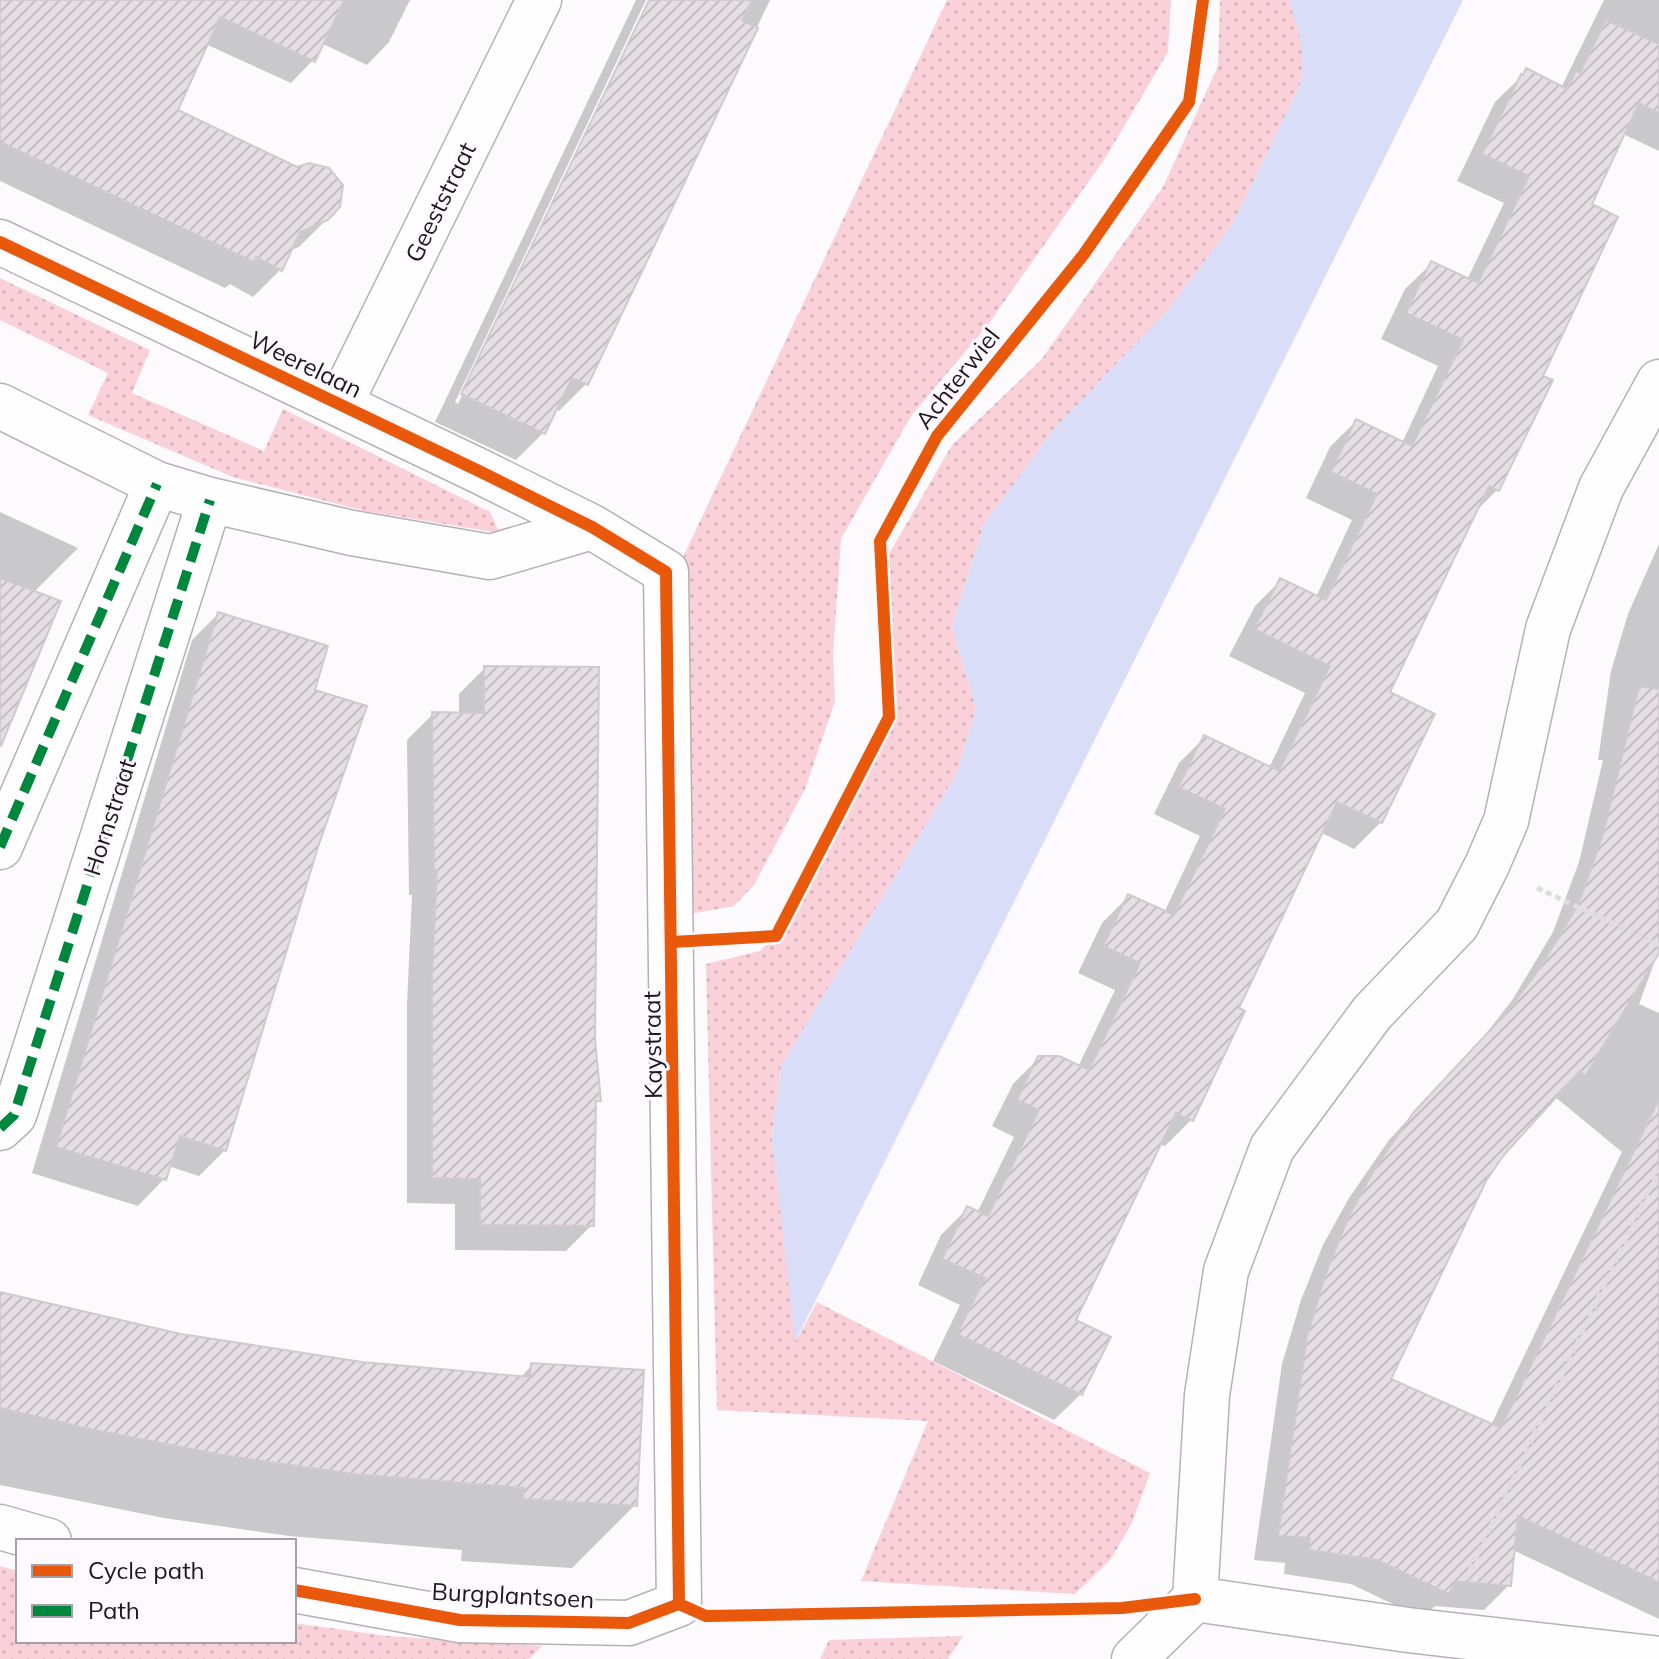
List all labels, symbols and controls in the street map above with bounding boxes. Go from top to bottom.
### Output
street label: Geeststraat [398,137,482,267]
street label: Achterwiel [908,322,1006,434]
street label: Weerelaan [245,324,367,404]
street label: Hornstraat [76,755,142,879]
street label: Kaystraat [636,991,668,1099]
legend [16,1539,296,1643]
text: Cycle path [88,1555,205,1585]
street label: Burgplantsoen [431,1576,595,1614]
text: Path [88,1595,140,1625]

